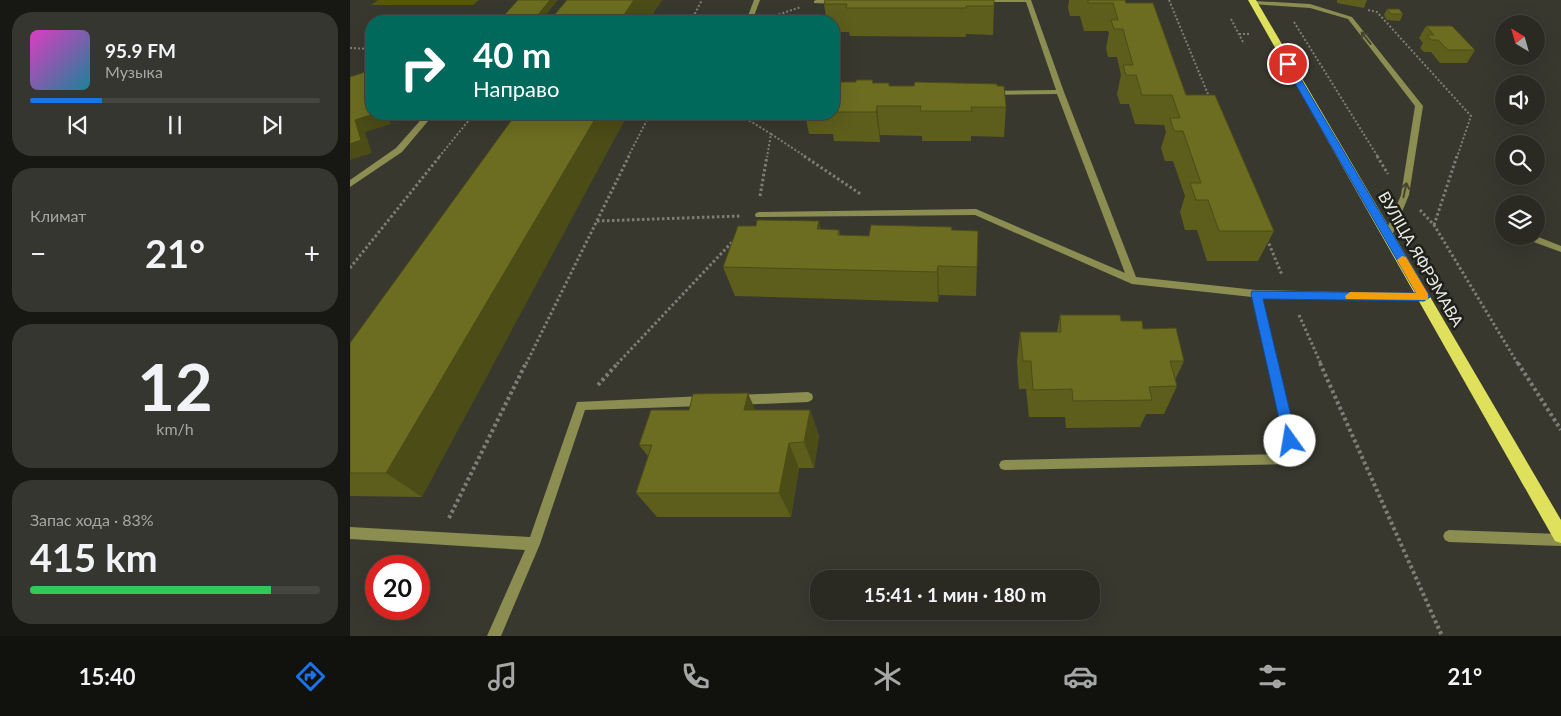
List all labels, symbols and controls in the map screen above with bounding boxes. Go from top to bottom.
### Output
north arrow [1495,15,1545,65]
map controls [1495,15,1545,245]
one-way arrow [1361,32,1372,45]
text: 40 m [473,33,551,75]
icon: right [390,35,455,100]
text: 95.9 FM [105,39,176,62]
pin [1267,43,1309,85]
icon: arrive [1274,50,1302,78]
text: Музыка [105,62,163,81]
text: Направо [473,75,559,102]
button: sound [1495,75,1545,125]
icon: previous [64,111,92,139]
icon: pause [161,111,189,139]
icon: next [258,111,286,139]
button: search [1495,135,1545,185]
one-way arrow [1401,183,1410,199]
street label: ВУЛІЦА ЯФРЭМАВА [1375,188,1468,330]
button: layers [1495,195,1545,245]
text: Климат [30,206,86,225]
text: 21° [145,230,205,276]
text: − [30,236,46,270]
text: + [304,236,320,270]
text: 12 [137,347,213,425]
position arrow [1263,414,1315,466]
text: km/h [156,419,194,438]
text: Запас хода · 83% [30,510,154,529]
text: 415 km [30,534,158,580]
speed limit sign: 20 [365,555,430,620]
text: 15:41 · 1 мин · 180 m [864,583,1046,606]
icon: directions [293,659,328,694]
icon: music [485,659,520,694]
icon: phone [678,659,713,694]
icon: climate [870,659,905,694]
icon: car [1063,659,1098,694]
icon: filters [1255,659,1290,694]
text: 15:40 [79,663,135,690]
text: 21° [1448,663,1482,690]

